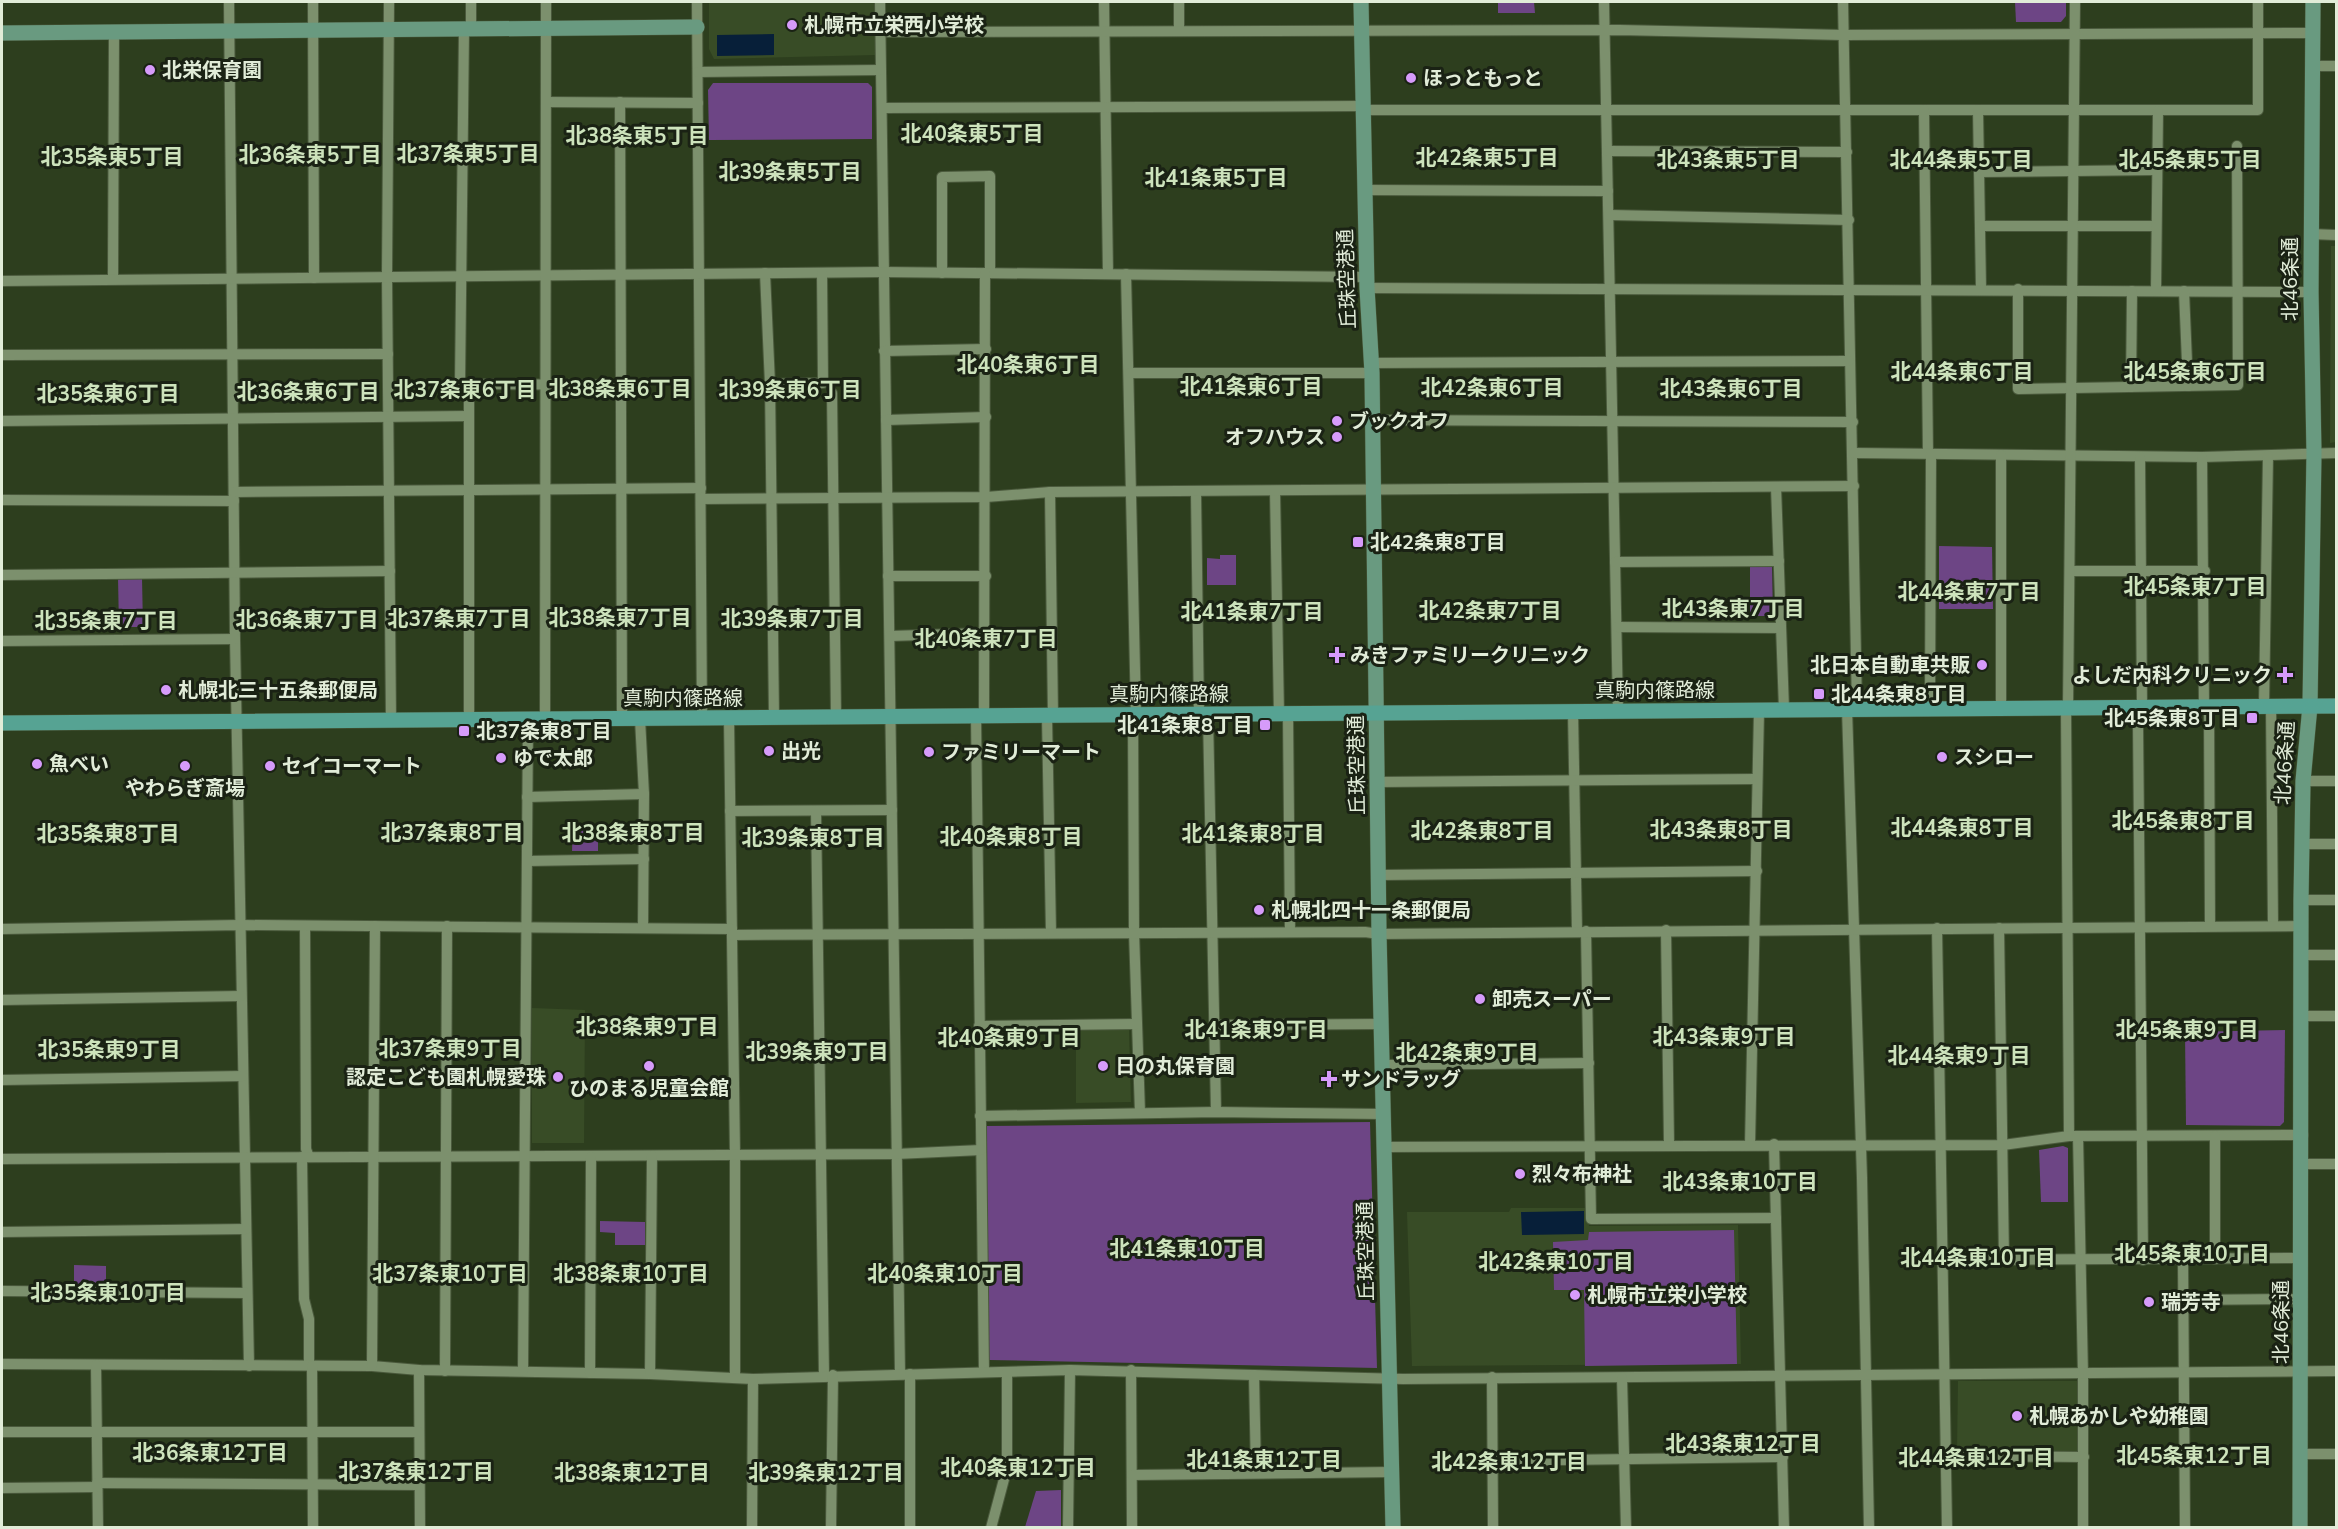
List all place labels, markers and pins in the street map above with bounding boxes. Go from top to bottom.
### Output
place label: 札幌市立栄西小学校 [804,12,984,39]
marker: 札幌市立栄西小学校 [785,18,799,32]
place label: 北栄保育園 [162,57,262,84]
marker: 北栄保育園 [143,63,157,77]
place label: ほっともっと [1423,65,1543,92]
marker: ほっともっと [1404,71,1418,85]
place label: ブックオフ [1349,408,1449,435]
marker: ブックオフ [1330,414,1344,428]
place label: オフハウス [1225,424,1325,451]
marker: オフハウス [1330,430,1344,444]
place label: 北42条東8丁目 [1370,529,1506,556]
marker: 北42条東8丁目 [1351,535,1365,549]
place label: みきファミリークリニック [1350,642,1590,669]
marker: みきファミリークリニック [1328,646,1346,664]
place label: 北日本自動車共販 [1810,652,1970,679]
marker: 北日本自動車共販 [1975,658,1989,672]
place label: よしだ内科クリニック [2072,662,2272,689]
marker: よしだ内科クリニック [2276,666,2294,684]
place label: 札幌北三十五条郵便局 [178,677,378,704]
place label: 北44条東8丁目 [1831,681,1967,708]
marker: 札幌北三十五条郵便局 [159,683,173,697]
marker: 北44条東8丁目 [1812,687,1826,701]
place label: 北45条東8丁目 [2104,705,2240,732]
marker: 北45条東8丁目 [2245,711,2259,725]
place label: 北41条東8丁目 [1117,712,1253,739]
place label: 北37条東8丁目 [476,718,612,745]
marker: 北41条東8丁目 [1258,718,1272,732]
marker: 北37条東8丁目 [457,724,471,738]
place label: 出光 [781,738,821,765]
place label: ファミリーマート [941,739,1101,766]
marker: 出光 [762,744,776,758]
place label: スシロー [1954,744,2034,771]
place label: ゆで太郎 [513,745,593,772]
marker: ファミリーマート [922,745,936,759]
marker: スシロー [1935,750,1949,764]
place label: 魚べい [49,751,109,778]
marker: ゆで太郎 [494,751,508,765]
place label: セイコーマート [282,753,422,780]
marker: 魚べい [30,757,44,771]
marker: やわらぎ斎場 [178,759,192,773]
marker: セイコーマート [263,759,277,773]
place label: やわらぎ斎場 [125,775,245,802]
place label: 札幌北四十一条郵便局 [1271,897,1471,924]
marker: 札幌北四十一条郵便局 [1252,903,1266,917]
place label: 卸売スーパー [1492,986,1612,1013]
marker: 卸売スーパー [1473,992,1487,1006]
place label: 日の丸保育園 [1115,1053,1235,1080]
marker: ひのまる児童会館 [642,1059,656,1073]
marker: 日の丸保育園 [1096,1059,1110,1073]
place label: 認定こども園札幌愛珠 [346,1064,547,1091]
place label: サンドラッグ [1341,1066,1461,1093]
marker: 認定こども園札幌愛珠 [551,1070,565,1084]
marker: サンドラッグ [1322,1072,1336,1086]
place label: ひのまる児童会館 [569,1075,729,1102]
place label: 烈々布神社 [1532,1161,1632,1188]
marker: 烈々布神社 [1513,1167,1527,1181]
place label: 札幌市立栄小学校 [1587,1282,1747,1309]
marker: 札幌市立栄小学校 [1568,1288,1582,1302]
place label: 瑞芳寺 [2161,1289,2221,1316]
marker: 瑞芳寺 [2142,1295,2156,1309]
place label: 札幌あかしや幼稚園 [2029,1403,2209,1430]
marker: 札幌あかしや幼稚園 [2010,1409,2024,1423]

